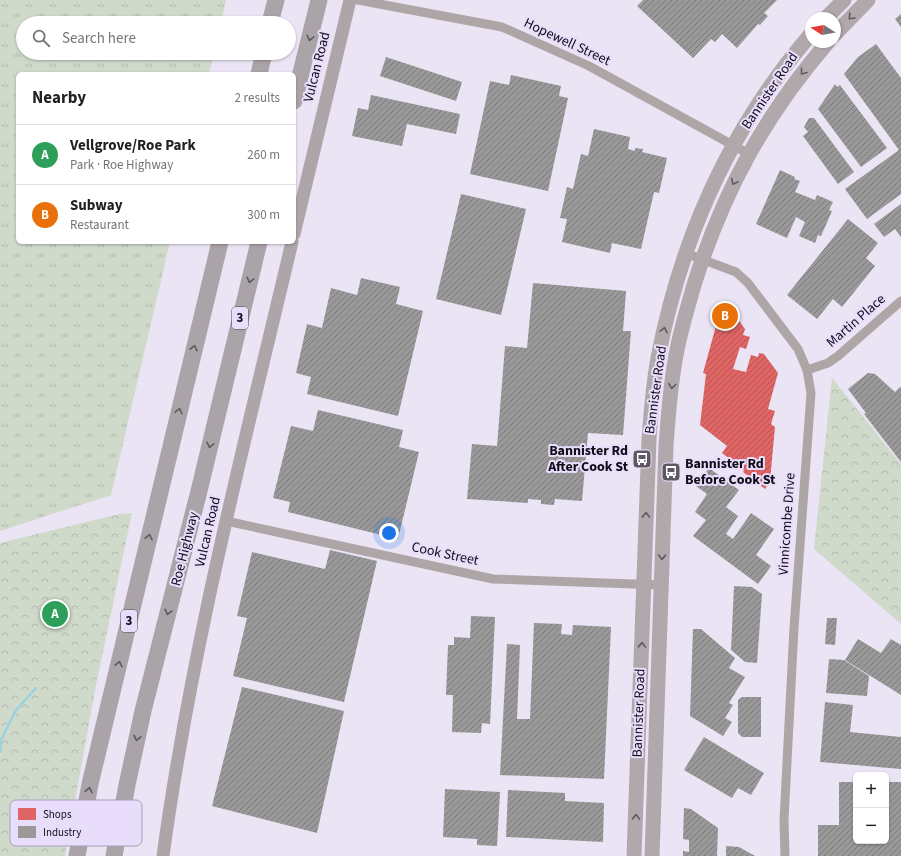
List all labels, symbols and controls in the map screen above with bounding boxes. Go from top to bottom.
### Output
north arrow [805,12,841,48]
one-way arrow [848,12,856,20]
street label: Hopewell Street [520,13,614,71]
search box [16,16,296,60]
icon: search [30,27,52,49]
text: Search here [62,28,136,49]
street label: Vulcan Road [299,30,335,104]
one-way arrow [306,35,314,41]
street label: Bannister Road [737,49,803,133]
one-way arrow [800,67,807,74]
text: Nearby [32,86,86,110]
text: 2 results [235,89,280,107]
text: Vellgrove/Roe Park [70,135,196,156]
text: A [41,146,49,164]
text: 260 m [247,146,280,164]
text: Park · Roe Highway [70,156,173,174]
one-way arrow [731,178,739,185]
text: Subway [70,195,123,216]
text: B [41,206,49,224]
text: 300 m [247,206,280,224]
text: Restaurant [70,216,129,234]
one-way arrow [246,277,254,283]
street label: Martin Place [822,290,890,352]
pin: B [712,301,738,331]
road number: 3 [232,307,248,329]
one-way arrow [660,327,668,334]
one-way arrow [189,345,198,352]
street label: Bannister Road [640,345,672,435]
one-way arrow [668,383,677,389]
one-way arrow [174,407,183,414]
place label: Bannister Rd After Cook St [547,441,629,477]
one-way arrow [206,442,215,449]
bus stop icon: Bannister Rd After Cook St [631,448,653,470]
place label: Bannister Rd Before Cook St [685,454,776,490]
bus stop icon: Bannister Rd Before Cook St [660,461,682,483]
street label: Vinnicombe Drive [773,472,801,576]
street label: Vulcan Road [190,495,226,569]
street label: Roe Highway [166,509,204,588]
one-way arrow [642,512,650,518]
your location [379,523,399,543]
one-way arrow [144,534,152,540]
street label: Cook Street [410,537,481,571]
one-way arrow [658,554,666,560]
pin: A [42,599,68,629]
one-way arrow [164,608,173,615]
road number: 3 [121,610,137,632]
one-way arrow [637,642,646,648]
one-way arrow [114,660,122,667]
street label: Bannister Road [627,668,651,758]
one-way arrow [134,735,142,742]
map controls [853,772,889,844]
button: + [853,772,889,808]
one-way arrow [85,787,93,793]
legend [10,800,142,846]
text: Shops [43,807,72,822]
button: − [853,808,889,844]
one-way arrow [632,814,640,820]
text: Industry [43,825,81,840]

